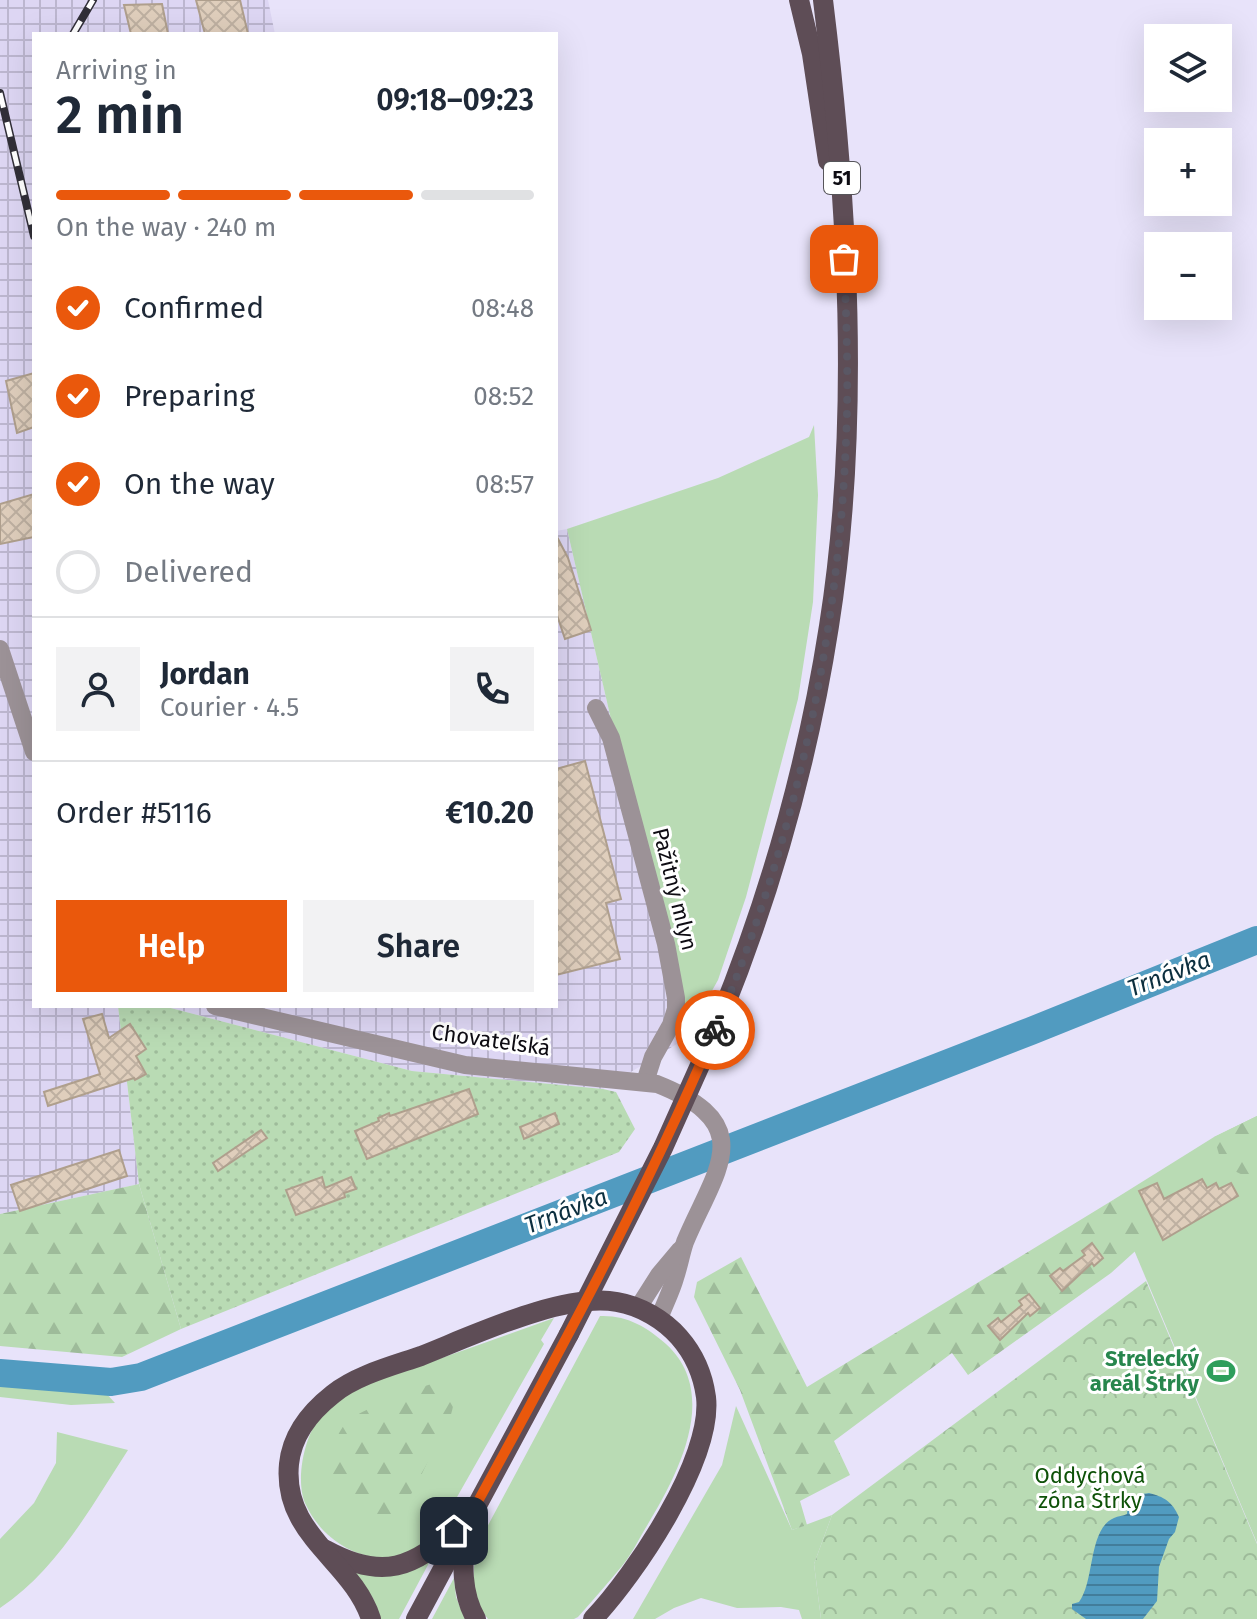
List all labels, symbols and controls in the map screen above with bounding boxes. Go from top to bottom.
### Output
map controls [1144,24,1232,320]
button: layers [1144,24,1232,112]
text: Arriving in [56,55,177,86]
text: 09:18–09:23 [376,82,534,118]
text: 2 min [56,84,184,147]
button: + [1144,128,1232,216]
road number: 51 [824,162,860,194]
text: On the way · 240 m [56,212,276,243]
pin [810,225,878,293]
button: − [1144,232,1232,320]
icon: bag [822,237,866,281]
icon: check [56,286,100,330]
text: Confirmed [124,290,264,326]
text: 08:48 [471,293,534,324]
icon: check [56,374,100,418]
text: Preparing [124,378,255,414]
text: 08:52 [473,381,534,412]
icon: check [56,462,100,506]
text: On the way [124,466,275,502]
text: 08:57 [475,469,534,500]
text: Delivered [124,554,253,590]
button: person [56,647,140,731]
button: phone [450,647,534,731]
text: Jordan [160,656,250,692]
text: Courier · 4.5 [160,692,299,723]
text: Order #5116 [56,795,212,831]
text: €10.20 [445,795,534,831]
street label: Pažitný mlyn [647,825,703,953]
button: Help [56,900,287,992]
button: Share [303,900,534,992]
water label: Trnávka [1124,945,1214,1003]
courier [675,990,755,1070]
icon: bike [693,1008,737,1052]
street label: Chovateľská [430,1018,552,1062]
water label: Trnávka [521,1182,611,1240]
place label: Strelecký areál Štrky [1090,1345,1200,1397]
sports icon: Strelecký areál Štrky [1206,1356,1236,1386]
park label: Oddychová zóna Štrky [1035,1462,1145,1514]
pin [420,1497,488,1565]
icon: home [432,1509,476,1553]

